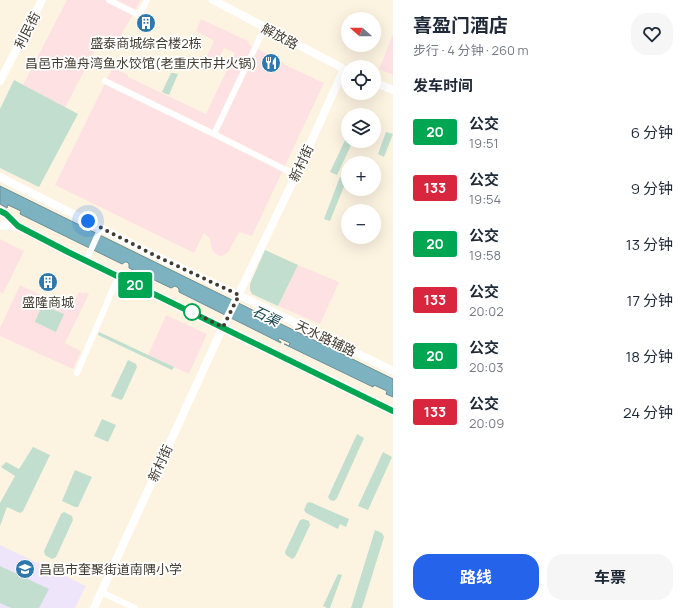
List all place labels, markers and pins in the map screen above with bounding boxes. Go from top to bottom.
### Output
building icon: 盛泰商城综合楼2栋 [135,12,157,34]
place label: 盛泰商城综合楼2栋 [90,34,202,52]
restaurant icon: 昌邑市渔舟湾鱼水饺馆(老重庆市井火锅) [260,52,282,74]
place label: 昌邑市渔舟湾鱼水饺馆(老重庆市井火锅) [25,54,257,72]
building icon: 盛隆商城 [37,271,59,293]
place label: 盛隆商城 [22,293,74,311]
unlabelled marker [183,303,201,321]
school or university icon: 昌邑市奎聚街道南隅小学 [14,558,36,580]
place label: 昌邑市奎聚街道南隅小学 [39,560,182,578]

